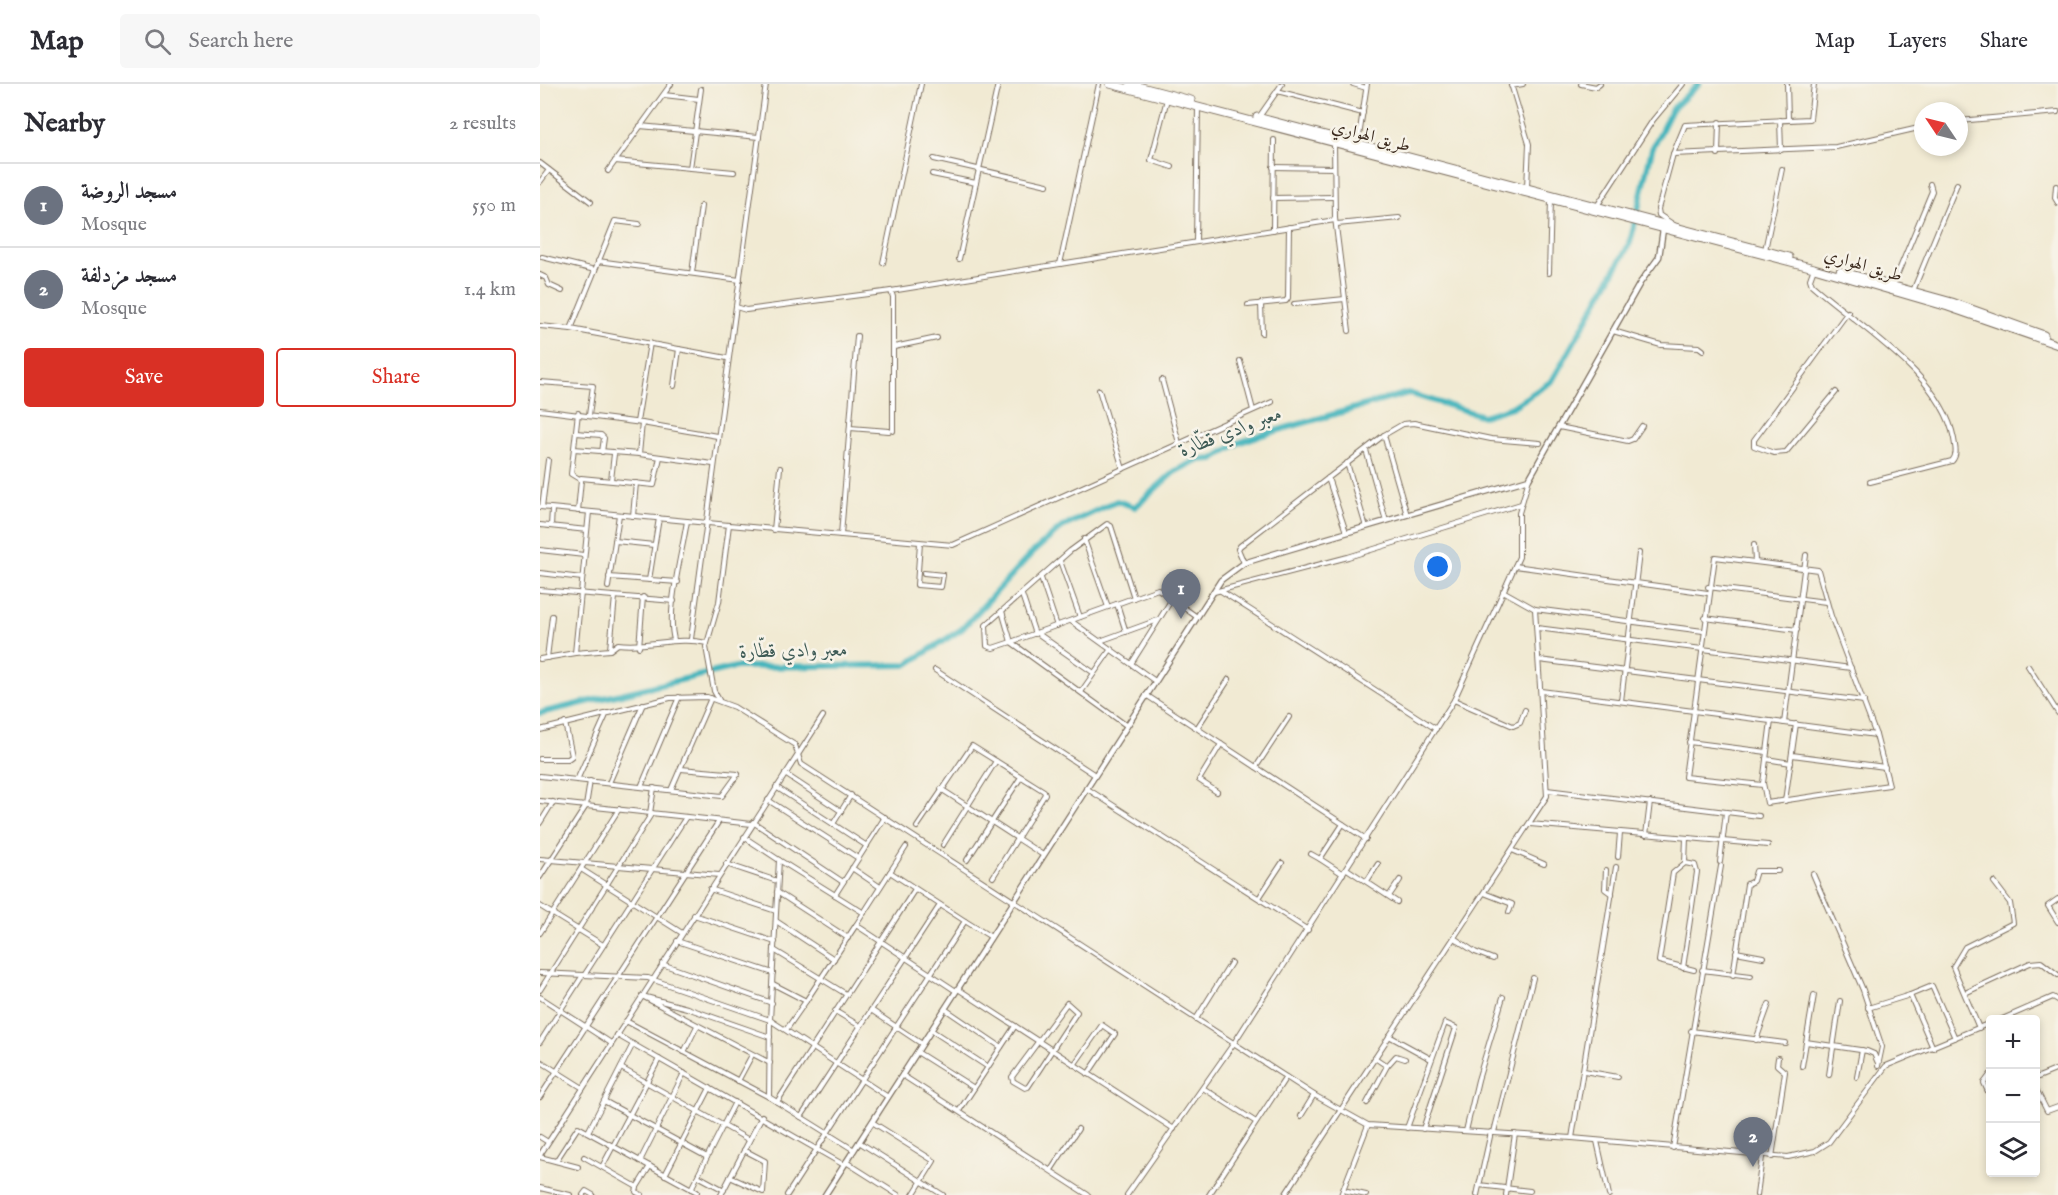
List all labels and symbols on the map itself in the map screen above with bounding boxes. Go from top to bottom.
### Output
north arrow [1914,102,1968,156]
street label: طريق الهواري [1329,116,1413,160]
street label: طريق الهواري [1821,244,1905,290]
water label: معبر وادي قطّارة [1174,399,1287,465]
your location [1423,552,1452,581]
pin: 1 [1162,570,1200,619]
water label: معبر وادي قطّارة [739,636,848,666]
pin: 2 [1734,1118,1772,1167]

